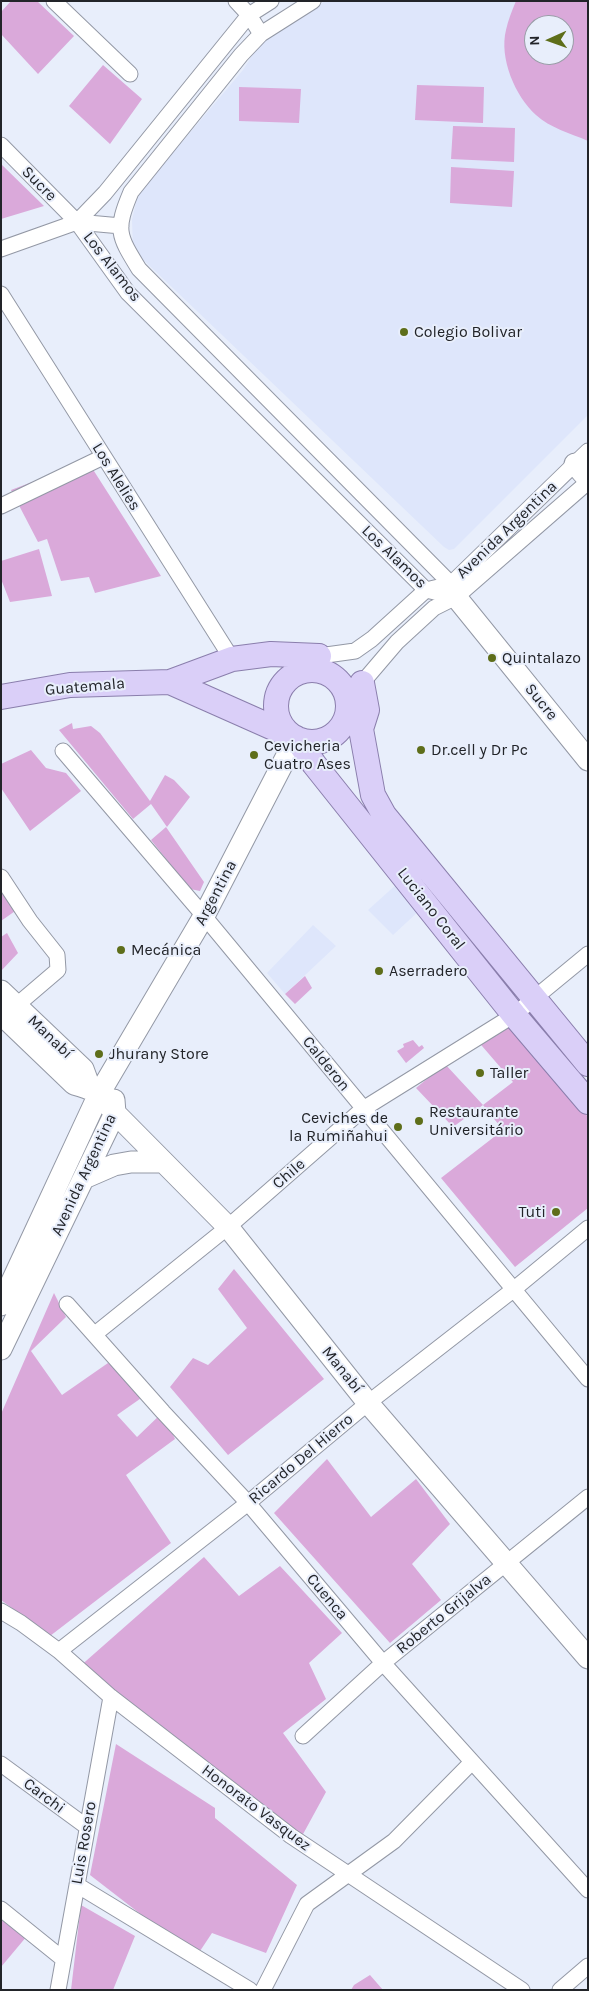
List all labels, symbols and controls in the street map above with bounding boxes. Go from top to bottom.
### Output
north arrow [524,15,574,65]
text: N [526,35,543,46]
street label: Sucre [17,162,61,206]
street label: Los Alamos [79,228,145,306]
place label: Colegio Bolivar [414,322,522,342]
marker: Colegio Bolivar [398,326,410,338]
street label: Los Alelies [88,440,144,514]
street label: Avenida Argentina [453,477,561,583]
street label: Los Alamos [357,521,431,593]
place label: Quintalazo [502,648,581,668]
marker: Quintalazo [486,652,498,664]
street label: Guatemala [44,674,126,700]
street label: Sucre [520,680,562,724]
place label: Cevicheria Cuatro Ases [264,736,351,774]
place label: Dr.cell y Dr Pc [431,740,528,760]
marker: Dr.cell y Dr Pc [415,744,427,756]
marker: Cevicheria Cuatro Ases [248,749,260,761]
street label: Argentina [191,857,241,929]
street label: Luciano Coral [393,864,469,954]
place label: Mecánica [131,940,201,960]
marker: Mecánica [115,944,127,956]
place label: Aserradero [389,961,467,981]
marker: Aserradero [373,965,385,977]
street label: Manabí [24,1011,76,1063]
street label: Calderon [298,1033,354,1095]
place label: Jhurany Store [109,1044,209,1064]
marker: Jhurany Store [93,1048,105,1060]
place label: Taller [490,1063,528,1083]
marker: Taller [474,1067,486,1079]
place label: Restaurante Universitário [429,1102,523,1140]
place label: Ceviches de la Rumiñahui [289,1108,388,1146]
street label: Avenida Argentina [47,1111,121,1239]
marker: Restaurante Universitário [413,1115,425,1127]
marker: Ceviches de la Rumiñahui [392,1121,404,1133]
street label: Chile [269,1155,309,1193]
place label: Tuti [519,1202,546,1222]
marker: Tuti [550,1206,562,1218]
street label: Manabí [317,1343,367,1397]
street label: Ricardo Del Hierro [245,1410,357,1508]
street label: Cuenca [302,1570,352,1624]
street label: Roberto Grijalva [393,1570,495,1658]
street label: Honorato Vasquez [198,1761,314,1855]
street label: Carchi [19,1774,69,1818]
street label: Luis Rosero [67,1800,101,1886]

